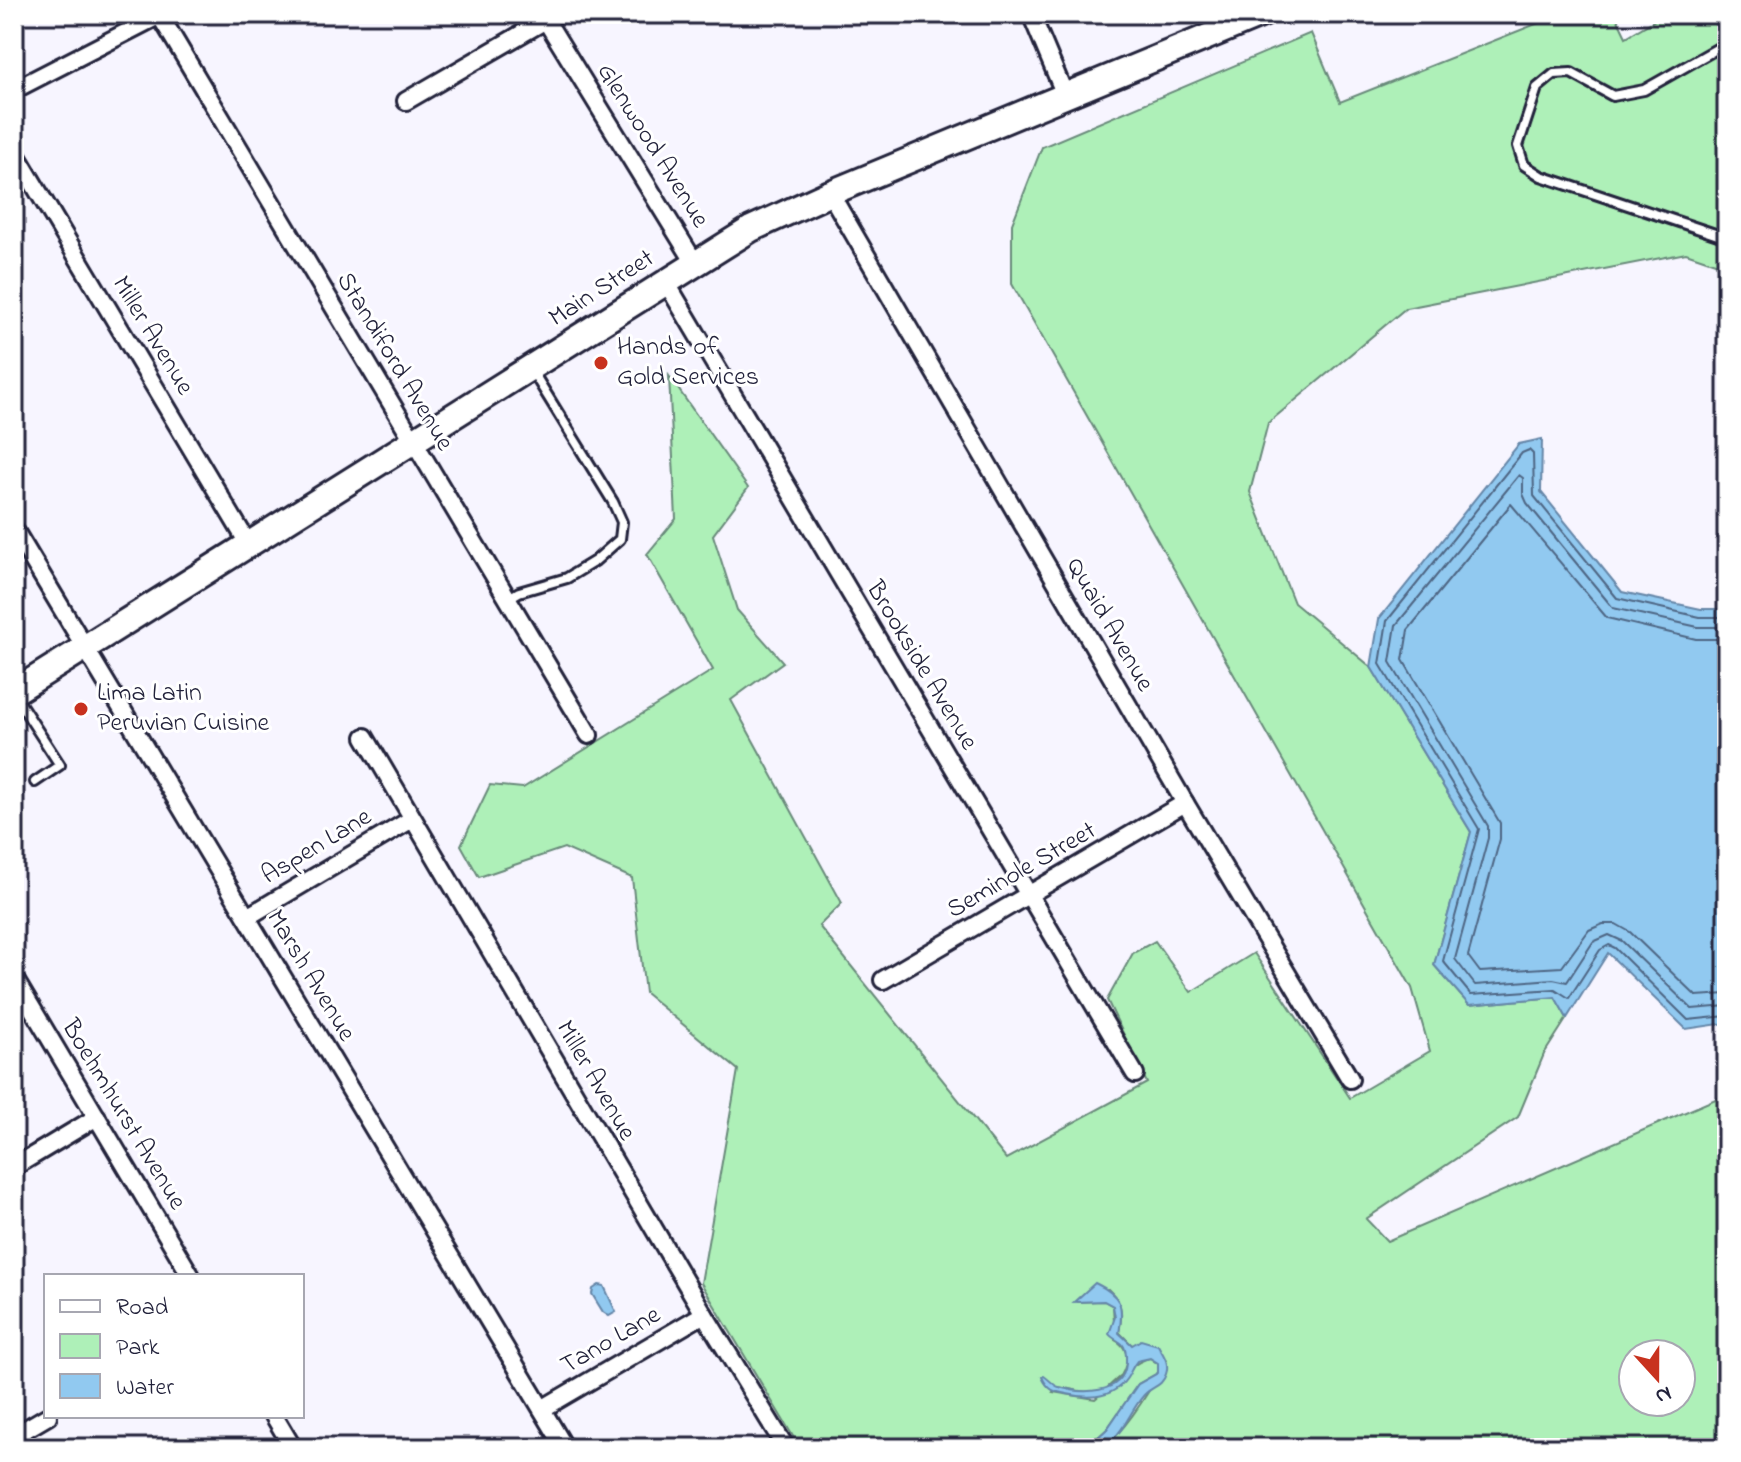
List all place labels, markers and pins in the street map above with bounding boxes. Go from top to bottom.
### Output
place label: Hands of Gold Services [617,329,759,397]
marker: Hands of Gold Services [592,354,610,372]
place label: Lima Latin Peruvian Cuisine [97,675,270,743]
marker: Lima Latin Peruvian Cuisine [72,700,90,718]

